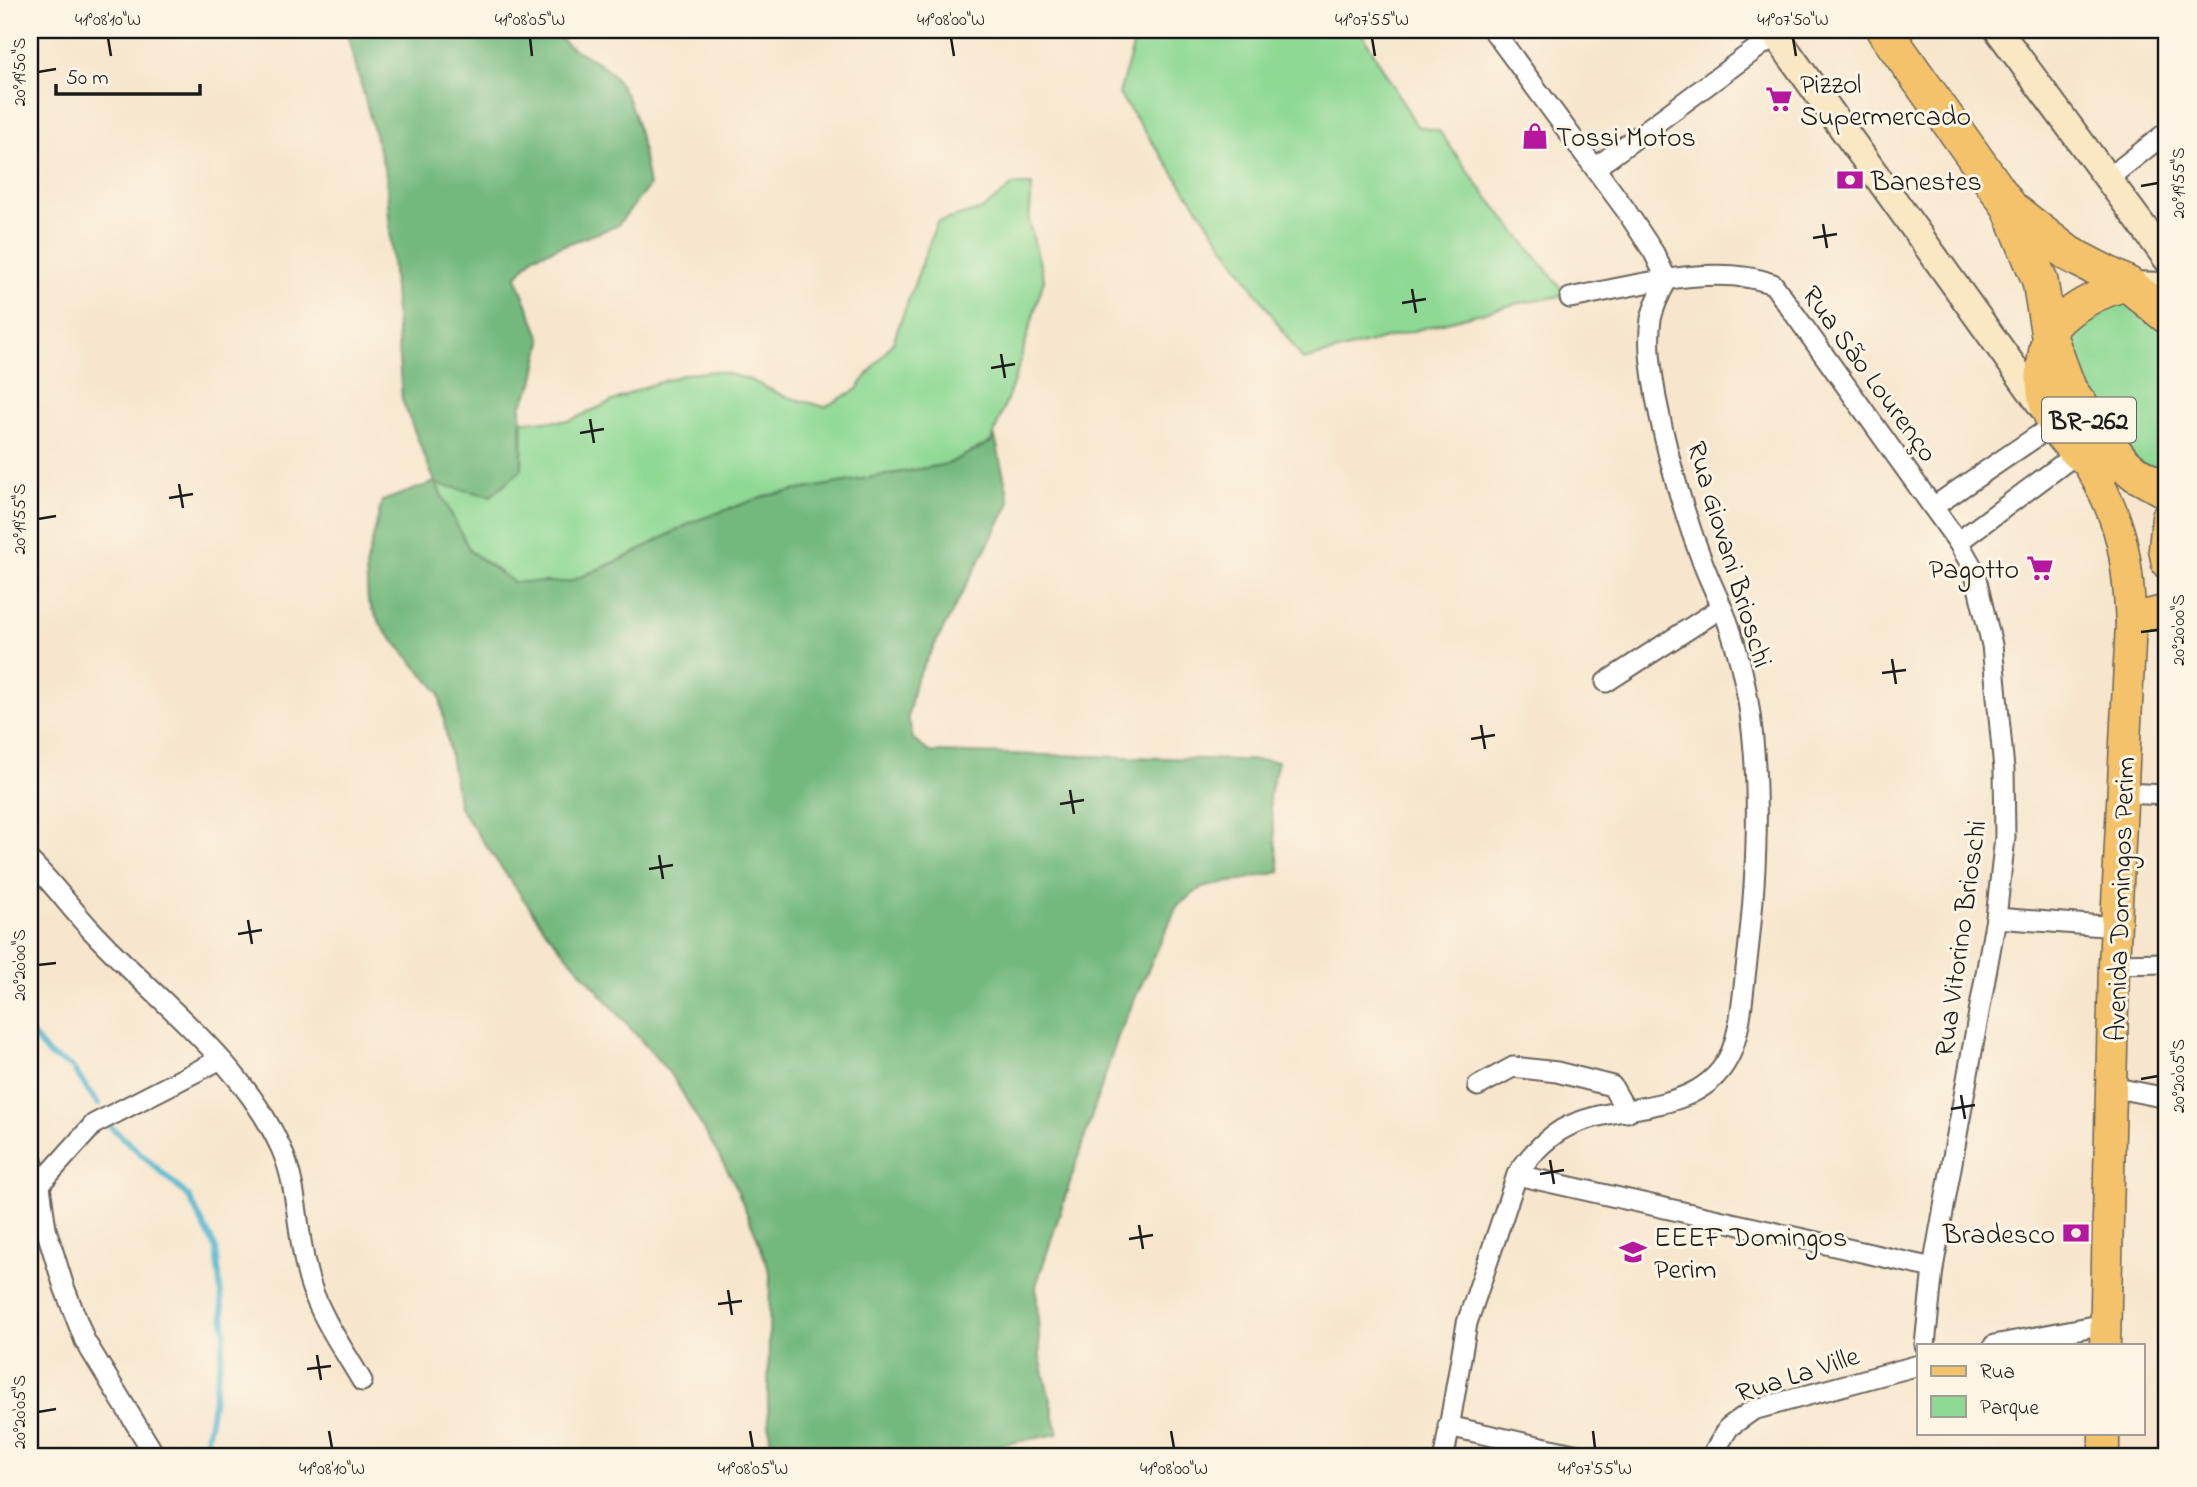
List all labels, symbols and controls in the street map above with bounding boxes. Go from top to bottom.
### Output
text: 41°08'10"W [75,8,141,34]
text: 41°08'05"W [495,8,565,34]
text: 41°08'00"W [917,8,985,34]
text: 41°07'55"W [1335,8,1409,34]
text: 41°07'50"W [1757,8,1829,34]
text: 20°19'50"S [8,38,34,106]
scale bar [56,52,200,96]
text: 50 m [66,64,109,94]
place label: Pizzol Supermercado [1800,66,1971,139]
supermarket icon: Pizzol Supermercado [1764,84,1794,114]
place label: Tossi Motos [1556,119,1696,160]
shop icon: Tossi Motos [1520,121,1550,151]
text: 20°19'55"S [2167,148,2193,218]
place label: Banestes [1870,163,1982,204]
bank icon: Banestes [1835,165,1865,195]
street label: Rua São Lourenço [1790,278,1947,472]
road number: BR-262 [2042,398,2136,442]
street label: Rua Giovani Brioschi [1674,437,1782,673]
text: 20°19'55"S [8,484,34,554]
place label: Pagotto [1929,551,2019,592]
supermarket icon: Pagotto [2025,553,2055,583]
text: 20°20'00"S [2167,594,2193,666]
street label: Avenida Domingos Perim [2097,756,2148,1042]
street label: Rua Vitorino Brioschi [1926,818,1999,1059]
text: 20°20'00"S [8,929,34,1001]
text: 20°20'05"S [2167,1039,2193,1113]
place label: Bradesco [1942,1216,2055,1257]
bank icon: Bradesco [2061,1218,2091,1248]
place label: EEEF Domingos Perim [1654,1219,1847,1292]
school or university icon: EEEF Domingos Perim [1618,1237,1648,1267]
street label: Rua La Ville [1731,1337,1866,1416]
legend [1917,1344,2144,1434]
text: Rua [1980,1358,2015,1388]
text: 20°20'05"S [8,1375,34,1449]
text: Parque [1980,1394,2039,1424]
text: 41°08'10"W [299,1457,365,1483]
text: 41°08'05"W [718,1457,788,1483]
text: 41°08'00"W [1140,1457,1208,1483]
text: 41°07'55"W [1558,1457,1632,1483]

